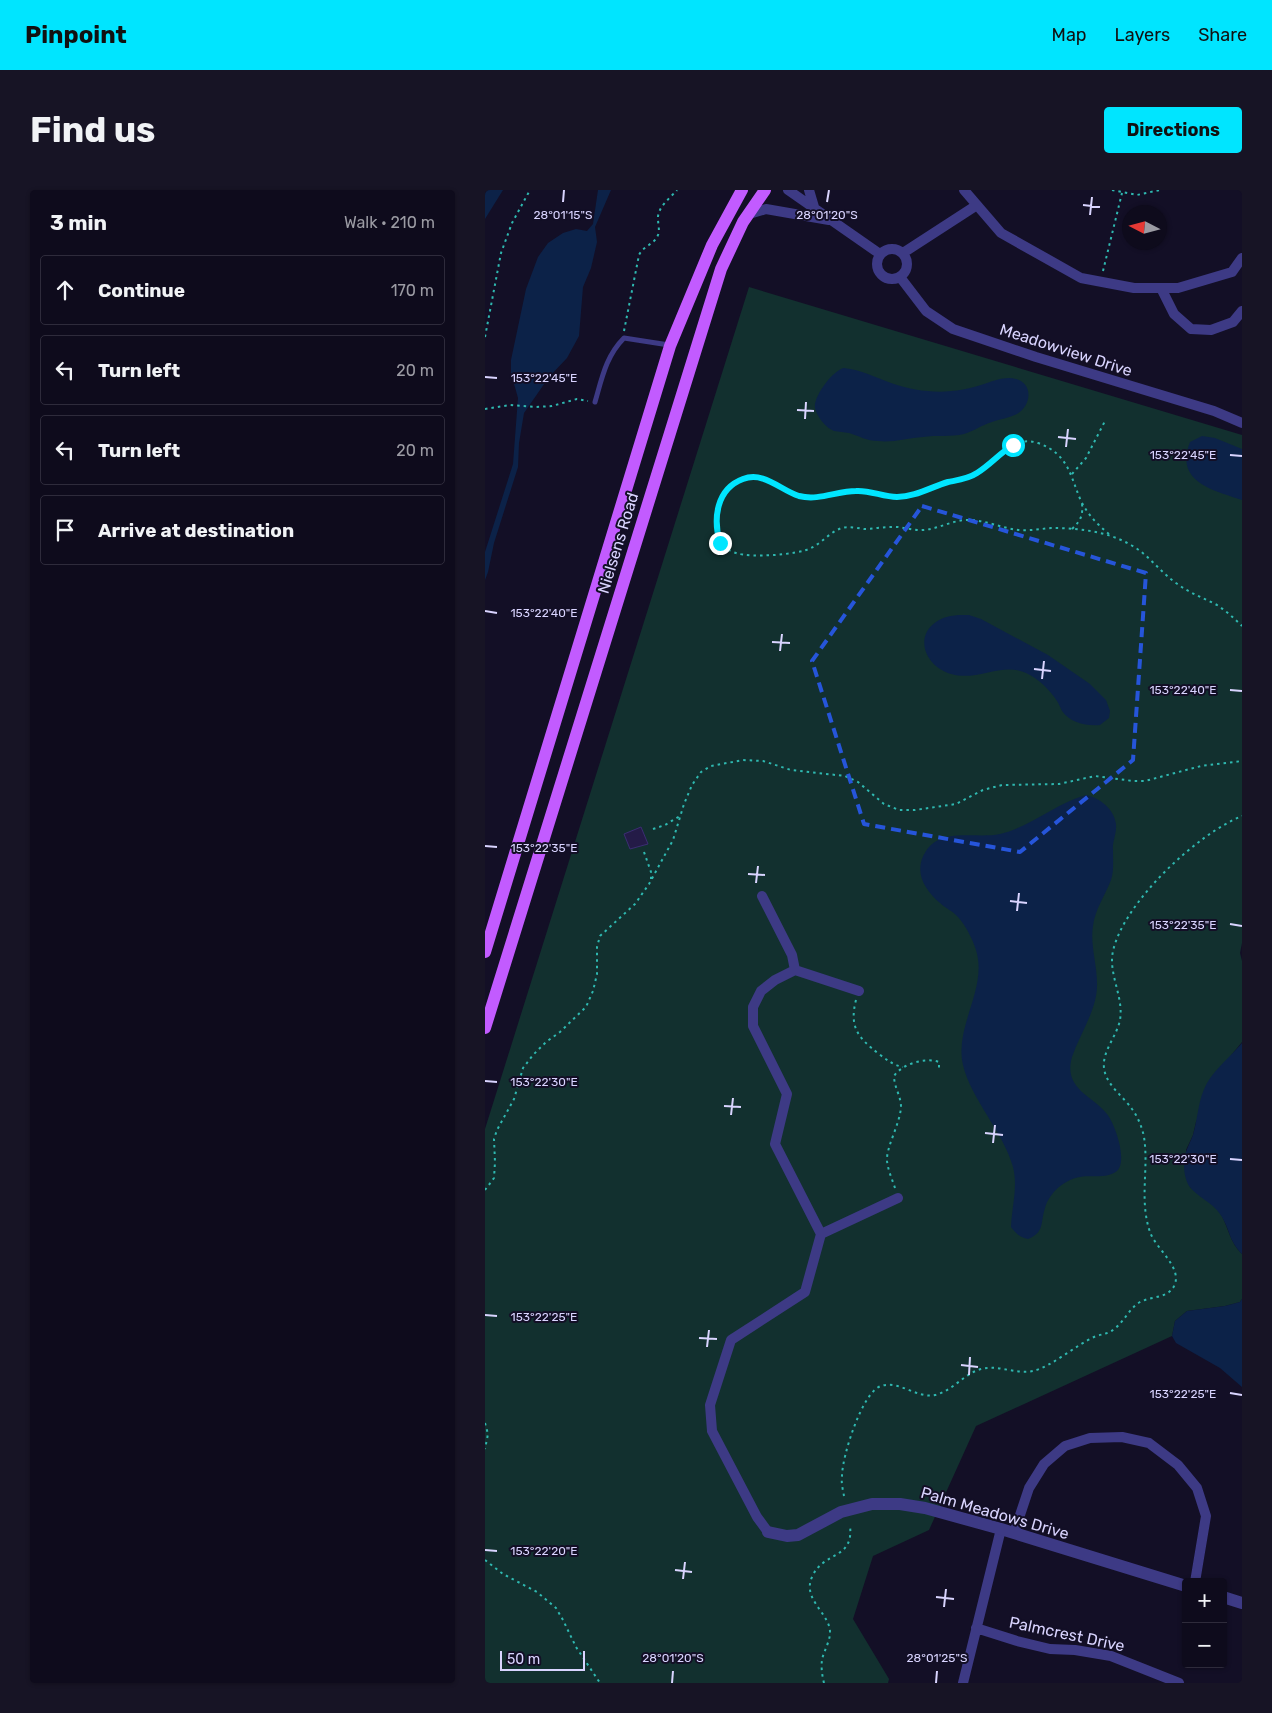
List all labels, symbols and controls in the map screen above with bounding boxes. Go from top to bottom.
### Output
text: Pinpoint [25,21,127,49]
text: Map [1052,24,1087,46]
text: Layers [1115,24,1170,46]
text: Share [1198,24,1247,46]
button: Directions [1104,107,1242,153]
text: Find us [30,109,155,151]
north arrow [1122,205,1167,250]
text: 28°01'15"S [534,208,592,222]
text: 28°01'20"S [796,208,858,222]
text: 3 min [50,210,107,235]
text: Walk · 210 m [344,213,435,232]
icon: ahead [51,276,79,304]
text: Continue [98,279,185,302]
text: 170 m [391,281,434,300]
street label: Meadowview Drive [997,320,1135,380]
icon: left [51,356,79,384]
text: Turn left [98,359,180,382]
text: 20 m [396,361,434,380]
text: 153°22'45"E [511,371,577,385]
route start [1002,434,1025,457]
icon: left [51,436,79,464]
text: Turn left [98,439,180,462]
text: 20 m [396,441,434,460]
text: 153°22'45"E [1150,448,1216,462]
street label: Nielsens Road [594,490,642,596]
icon: arrive [51,516,79,544]
text: Arrive at destination [98,519,294,542]
route end [709,532,732,555]
text: 153°22'40"E [510,606,578,620]
text: 153°22'40"E [1149,683,1217,697]
text: 153°22'35"E [511,841,577,855]
text: 153°22'35"E [1150,918,1216,932]
text: 153°22'30"E [510,1075,578,1089]
text: 153°22'30"E [1149,1152,1217,1166]
text: 153°22'25"E [511,1310,577,1324]
text: 153°22'25"E [1150,1387,1216,1401]
street label: Palm Meadows Drive [919,1483,1071,1543]
text: 153°22'20"E [510,1544,578,1558]
map controls [1182,1578,1227,1668]
button: + [1182,1578,1227,1623]
street label: Palmcrest Drive [1008,1612,1127,1656]
button: − [1182,1623,1227,1668]
scale bar [500,1648,585,1671]
text: 50 m [507,1651,540,1668]
text: 28°01'20"S [642,1651,704,1665]
text: 28°01'25"S [907,1651,967,1665]

